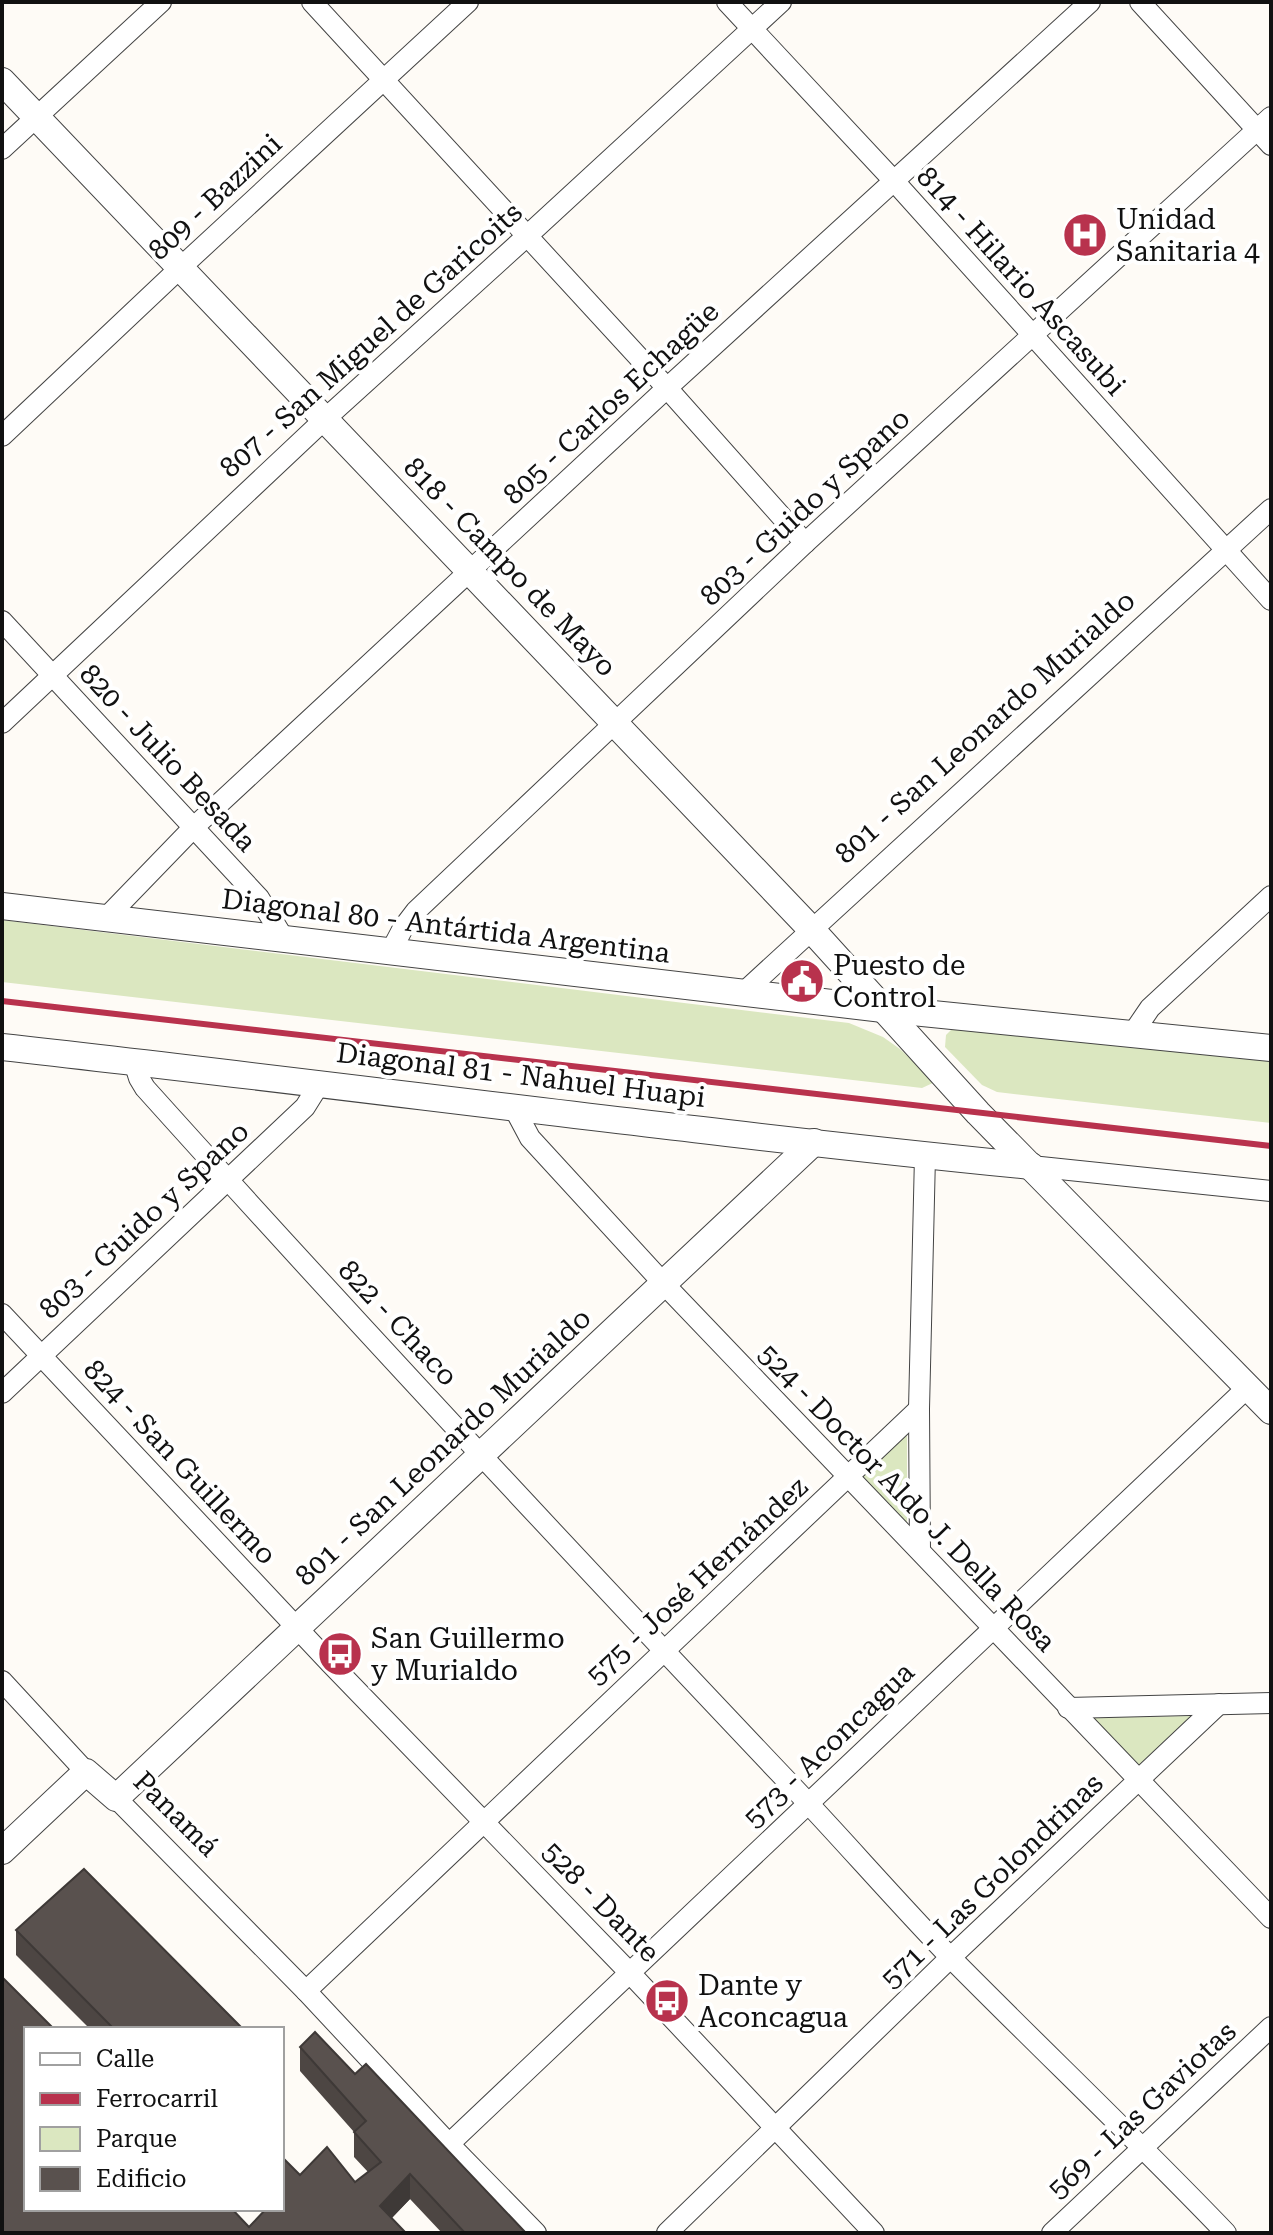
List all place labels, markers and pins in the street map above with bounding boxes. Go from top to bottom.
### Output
place label: Unidad Sanitaria 4 [1116,203,1260,268]
hospital icon: Unidad Sanitaria 4 [1061,211,1109,259]
place label: Puesto de Control [833,949,965,1014]
public building icon: Puesto de Control [778,957,826,1005]
place label: San Guillermo y Murialdo [371,1622,565,1687]
bus stop icon: San Guillermo y Murialdo [316,1630,364,1678]
place label: Dante y Aconcagua [698,1969,848,2034]
bus stop icon: Dante y Aconcagua [643,1977,691,2025]

